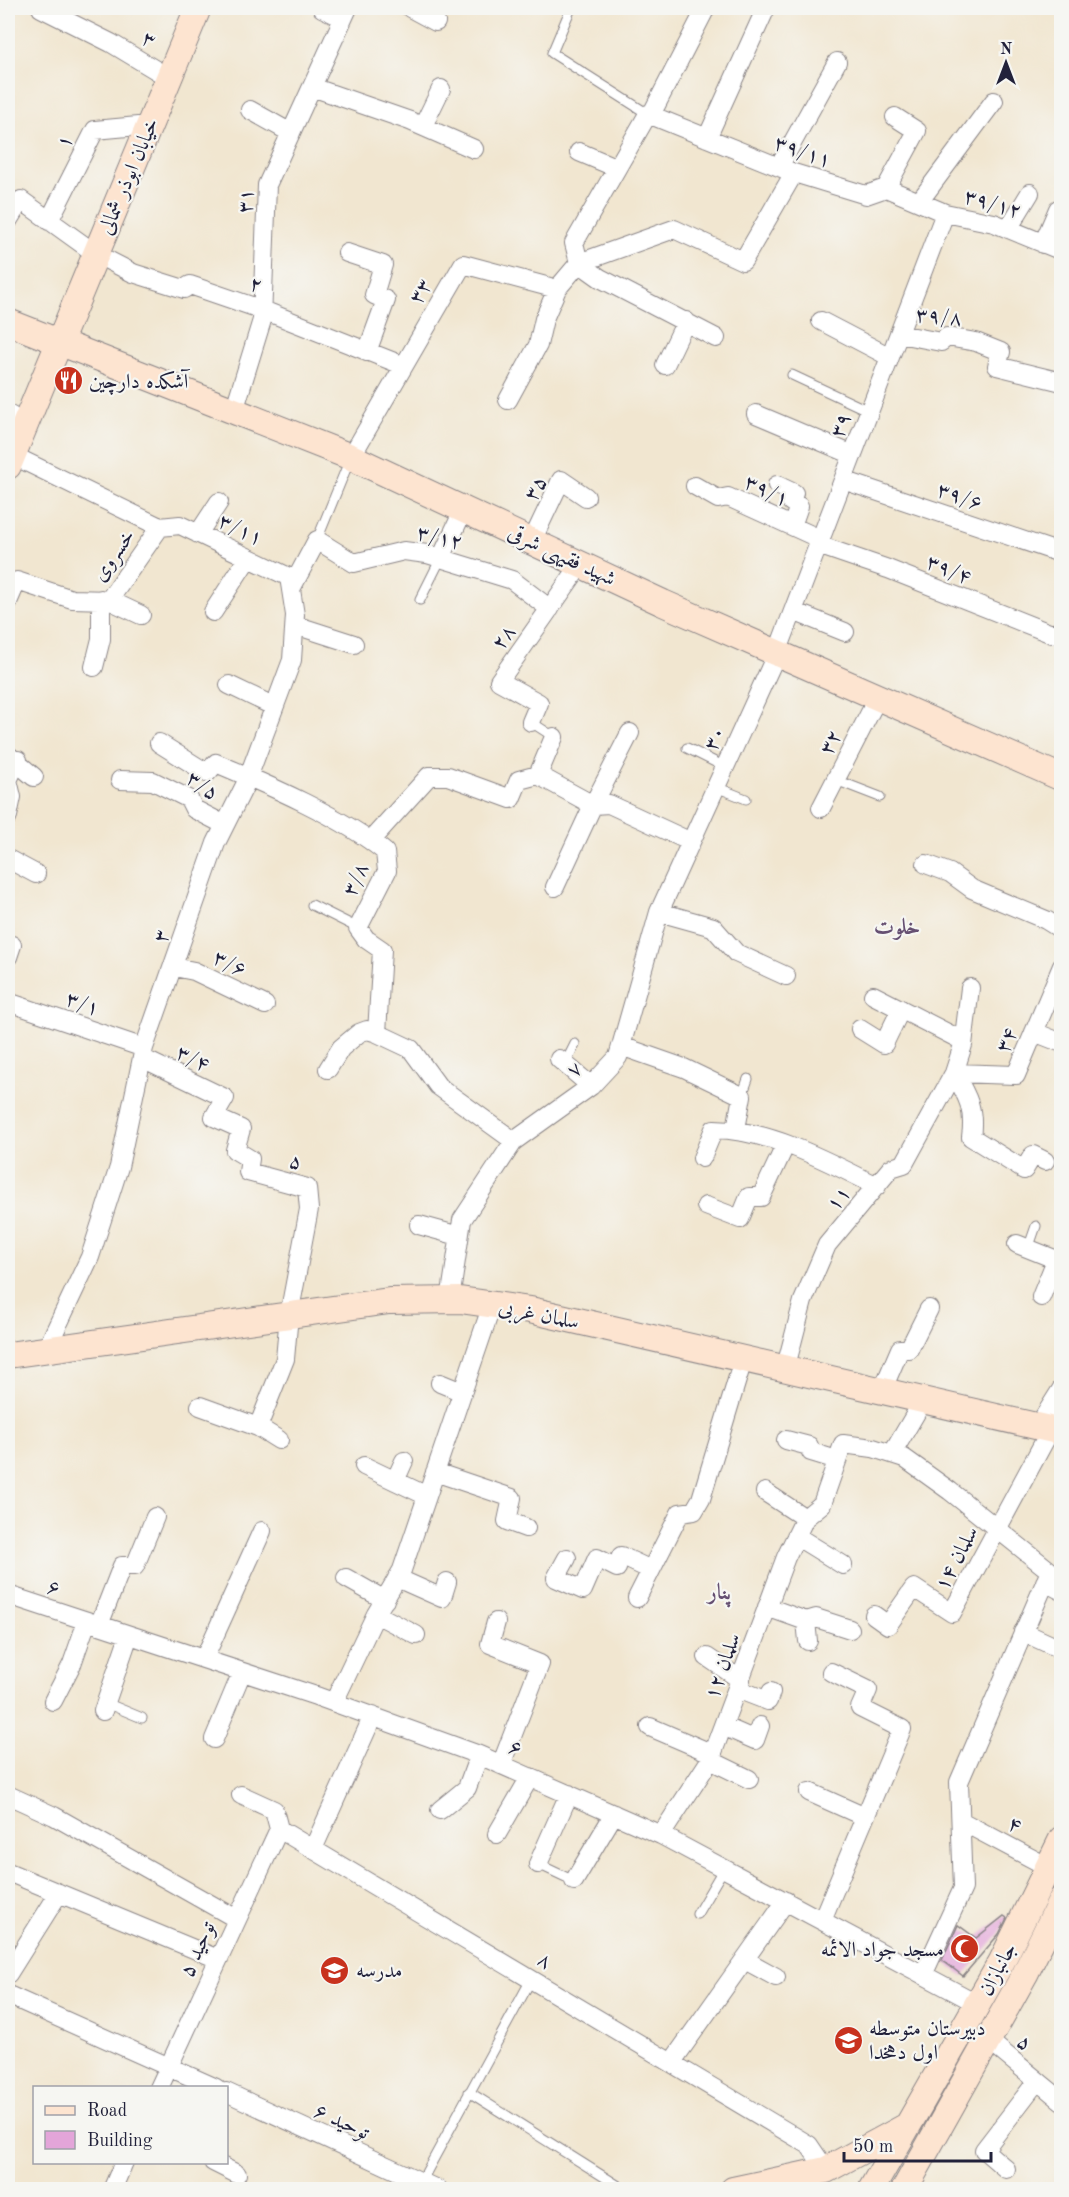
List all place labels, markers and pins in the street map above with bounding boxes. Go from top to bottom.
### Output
restaurant icon: آشکده دارچین [52,365,84,397]
place label: آشکده دارچین [89,368,191,395]
mosque icon: مسجد جواد الائمه [949,1933,981,1965]
place label: مسجد جواد الائمه [821,1938,944,1962]
school or university icon: مدرسه [319,1954,351,1986]
place label: مدرسه [356,1961,402,1982]
place label: دبیرستان متوسطه اول دهخدا [869,2019,986,2064]
school or university icon: دبیرستان متوسطه اول دهخدا [832,2024,864,2056]

